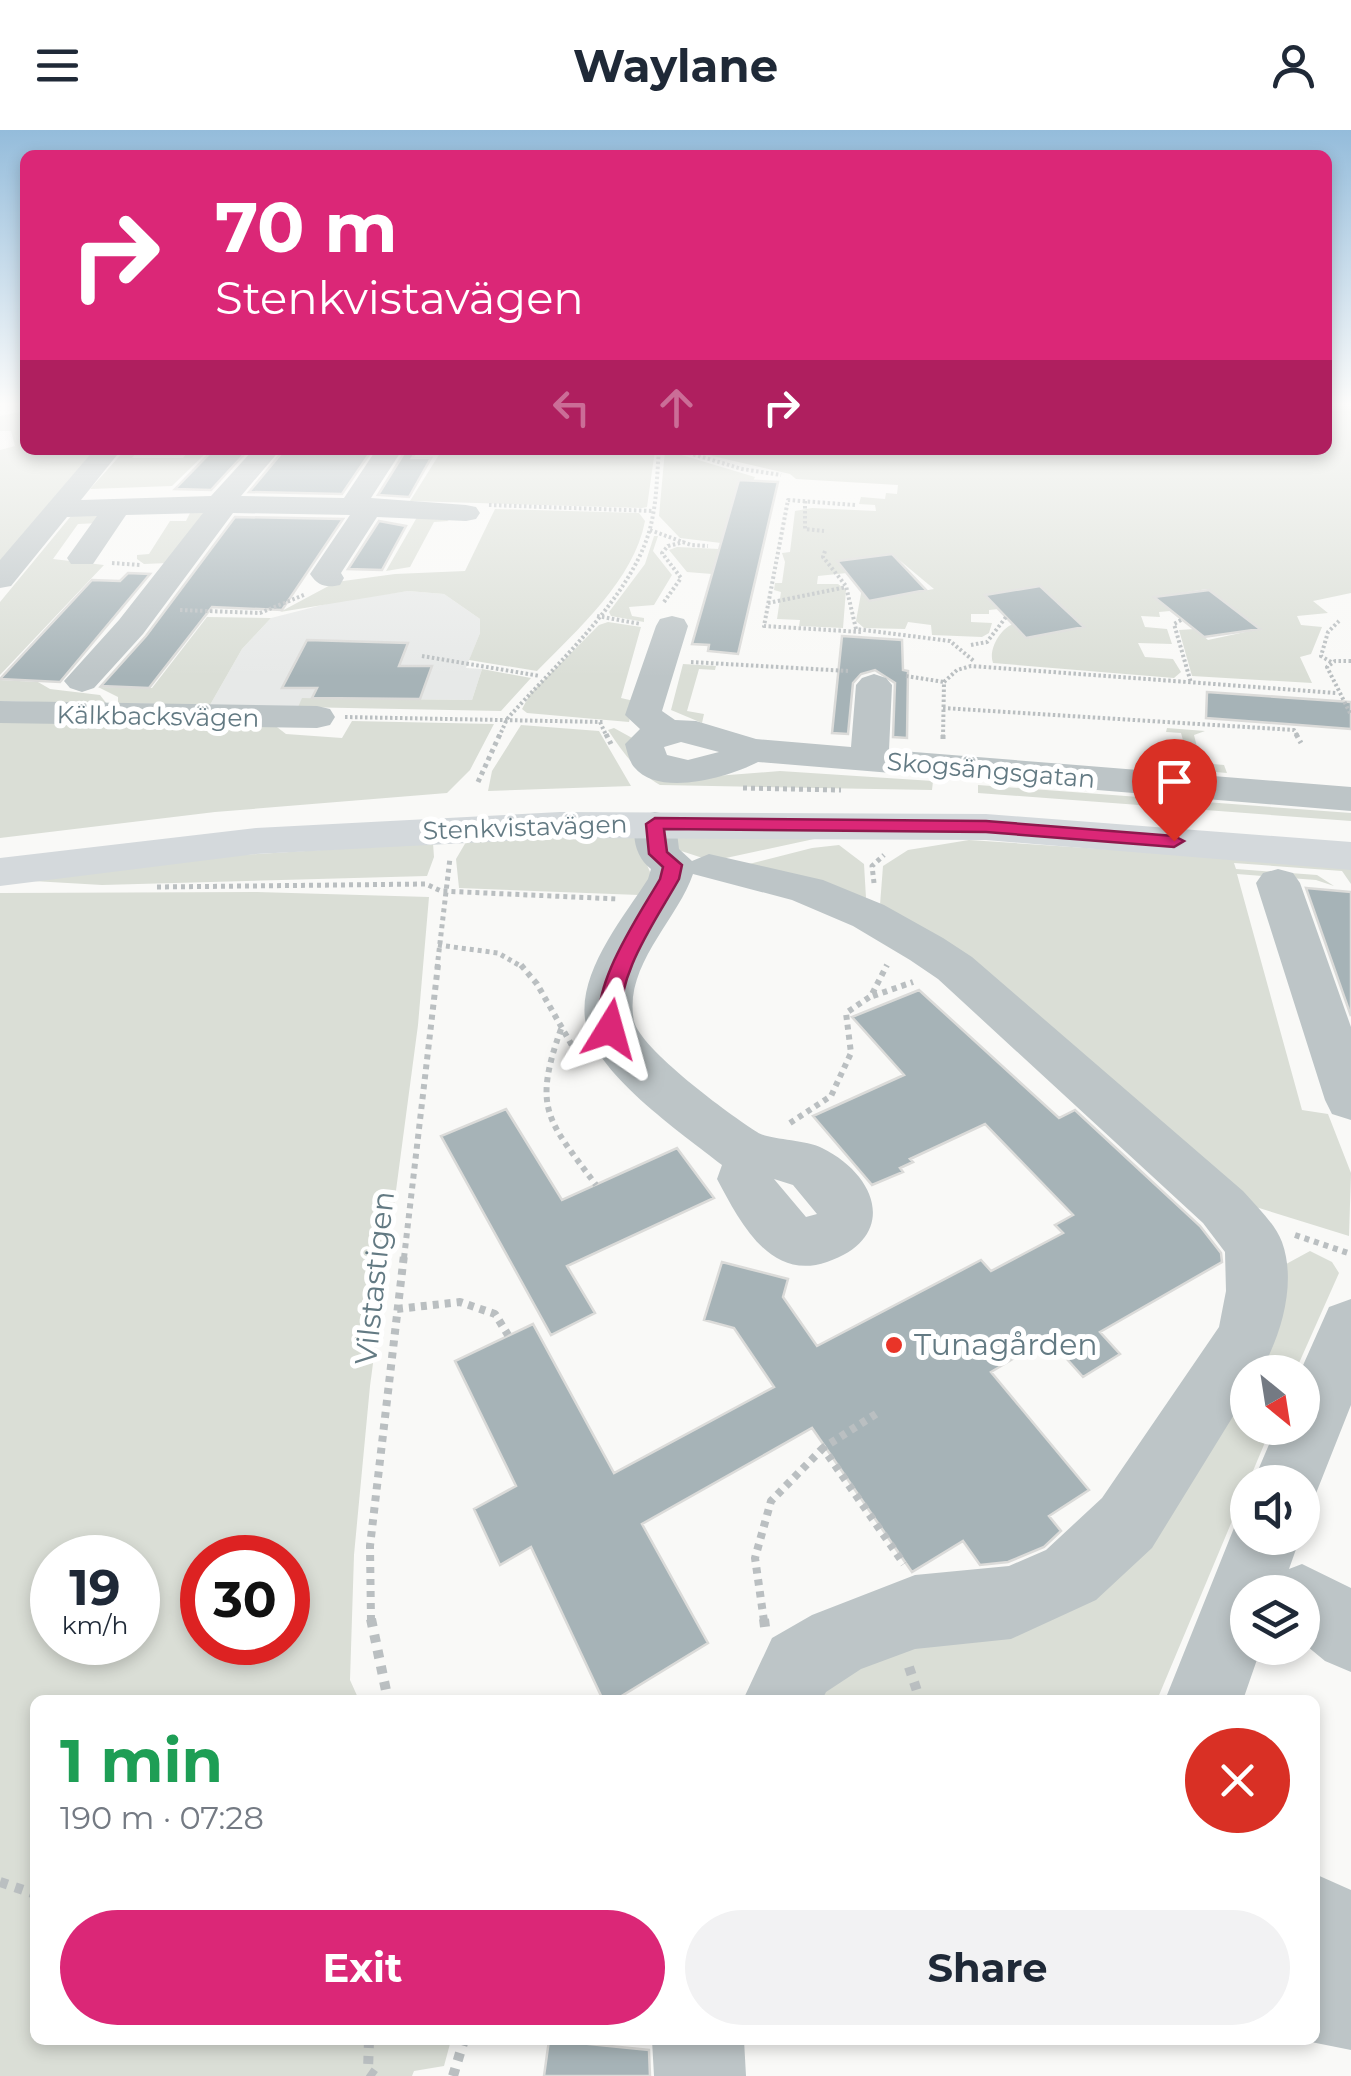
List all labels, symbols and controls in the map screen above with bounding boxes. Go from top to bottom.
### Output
icon: menu [30,38,85,93]
text: Waylane [573,38,778,93]
icon: person [1266,38,1321,93]
text: 70 m [215,184,398,270]
icon: right [50,190,180,320]
text: Stenkvistavägen [215,270,584,325]
icon: left [544,380,599,435]
icon: ahead [649,380,704,435]
icon: right [754,380,809,435]
street label: Kälkbacksvägen [56,699,260,733]
pin [1132,739,1217,842]
street label: Skogsängsgatan [886,746,1096,794]
icon: arrive [1147,754,1202,809]
street label: Stenkvistavägen [422,808,628,846]
position arrow [558,977,662,1081]
street label: Vilstastigen [347,1189,402,1367]
place label: Tunagården [914,1326,1098,1363]
marker: Tunagården [883,1334,905,1356]
north arrow [1230,1355,1320,1445]
map controls [1230,1355,1320,1665]
button: sound [1230,1465,1320,1555]
speed limit sign: 30 [180,1535,310,1665]
text: 19 [69,1557,121,1618]
button: layers [1230,1575,1320,1665]
text: km/h [62,1610,128,1640]
text: 1 min [60,1724,223,1797]
button: close [1185,1728,1290,1833]
text: 190 m · 07:28 [60,1798,264,1837]
button: Exit [60,1910,665,2025]
button: Share [685,1910,1290,2025]

